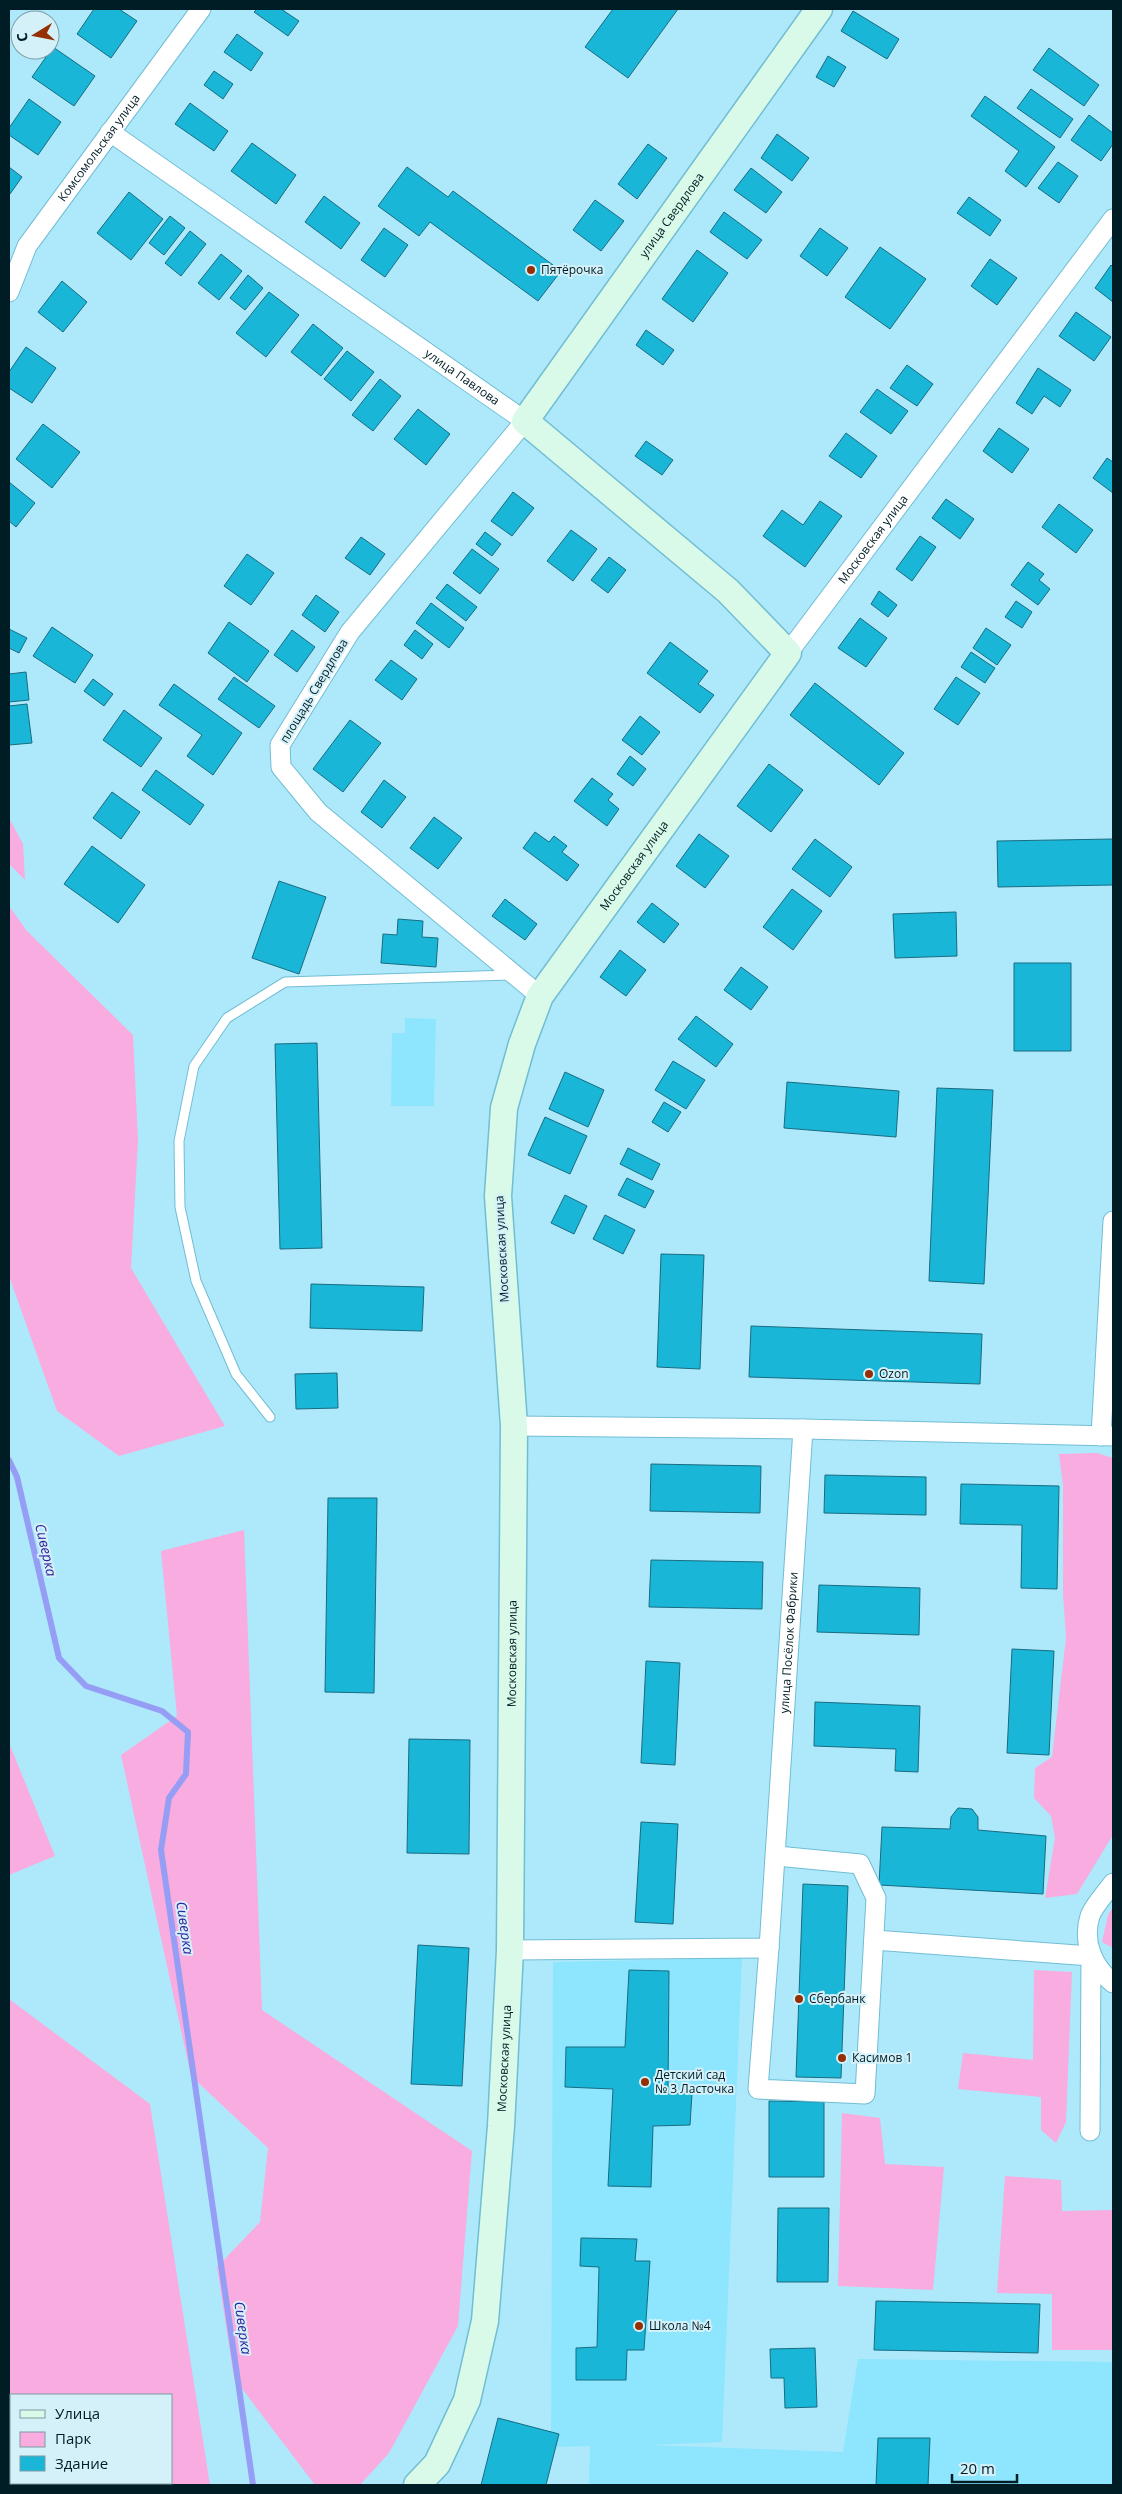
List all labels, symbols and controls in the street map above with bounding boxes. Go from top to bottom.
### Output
north arrow [10,10,60,60]
text: С [12,31,32,43]
street label: Комсомольская улица [53,90,144,205]
street label: улица Свердлова [635,169,708,261]
place label: Пятёрочка [541,261,603,278]
marker: Пятёрочка [525,264,537,276]
street label: улица Павлова [421,345,503,409]
street label: Московская улица [834,491,912,587]
street label: площадь Свердлова [276,635,352,746]
street label: Московская улица [596,817,672,914]
street label: Московская улица [490,1195,513,1303]
place label: Ozon [879,1365,909,1382]
marker: Ozon [863,1368,875,1380]
water label: Сиверка [31,1522,62,1578]
street label: улица Посёлок Фабрики [775,1571,802,1714]
street label: Московская улица [503,1600,521,1707]
water label: Сиверка [172,1900,199,1956]
place label: Сбербанк [809,1990,866,2007]
marker: Сбербанк [793,1993,805,2005]
street label: Московская улица [493,2004,515,2112]
place label: Касимов 1 [852,2049,912,2066]
marker: Касимов 1 [836,2052,848,2064]
place label: Детский сад № 3 Ласточка [655,2066,734,2097]
marker: Детский сад № 3 Ласточка [639,2076,651,2088]
water label: Сиверка [230,2300,257,2356]
place label: Школа №4 [649,2317,711,2334]
marker: Школа №4 [633,2320,645,2332]
legend [10,2394,172,2484]
text: Улица [55,2403,100,2423]
text: Парк [55,2428,91,2448]
scale bar [952,2452,1017,2484]
text: Здание [55,2453,108,2473]
text: 20 m [960,2458,995,2478]

